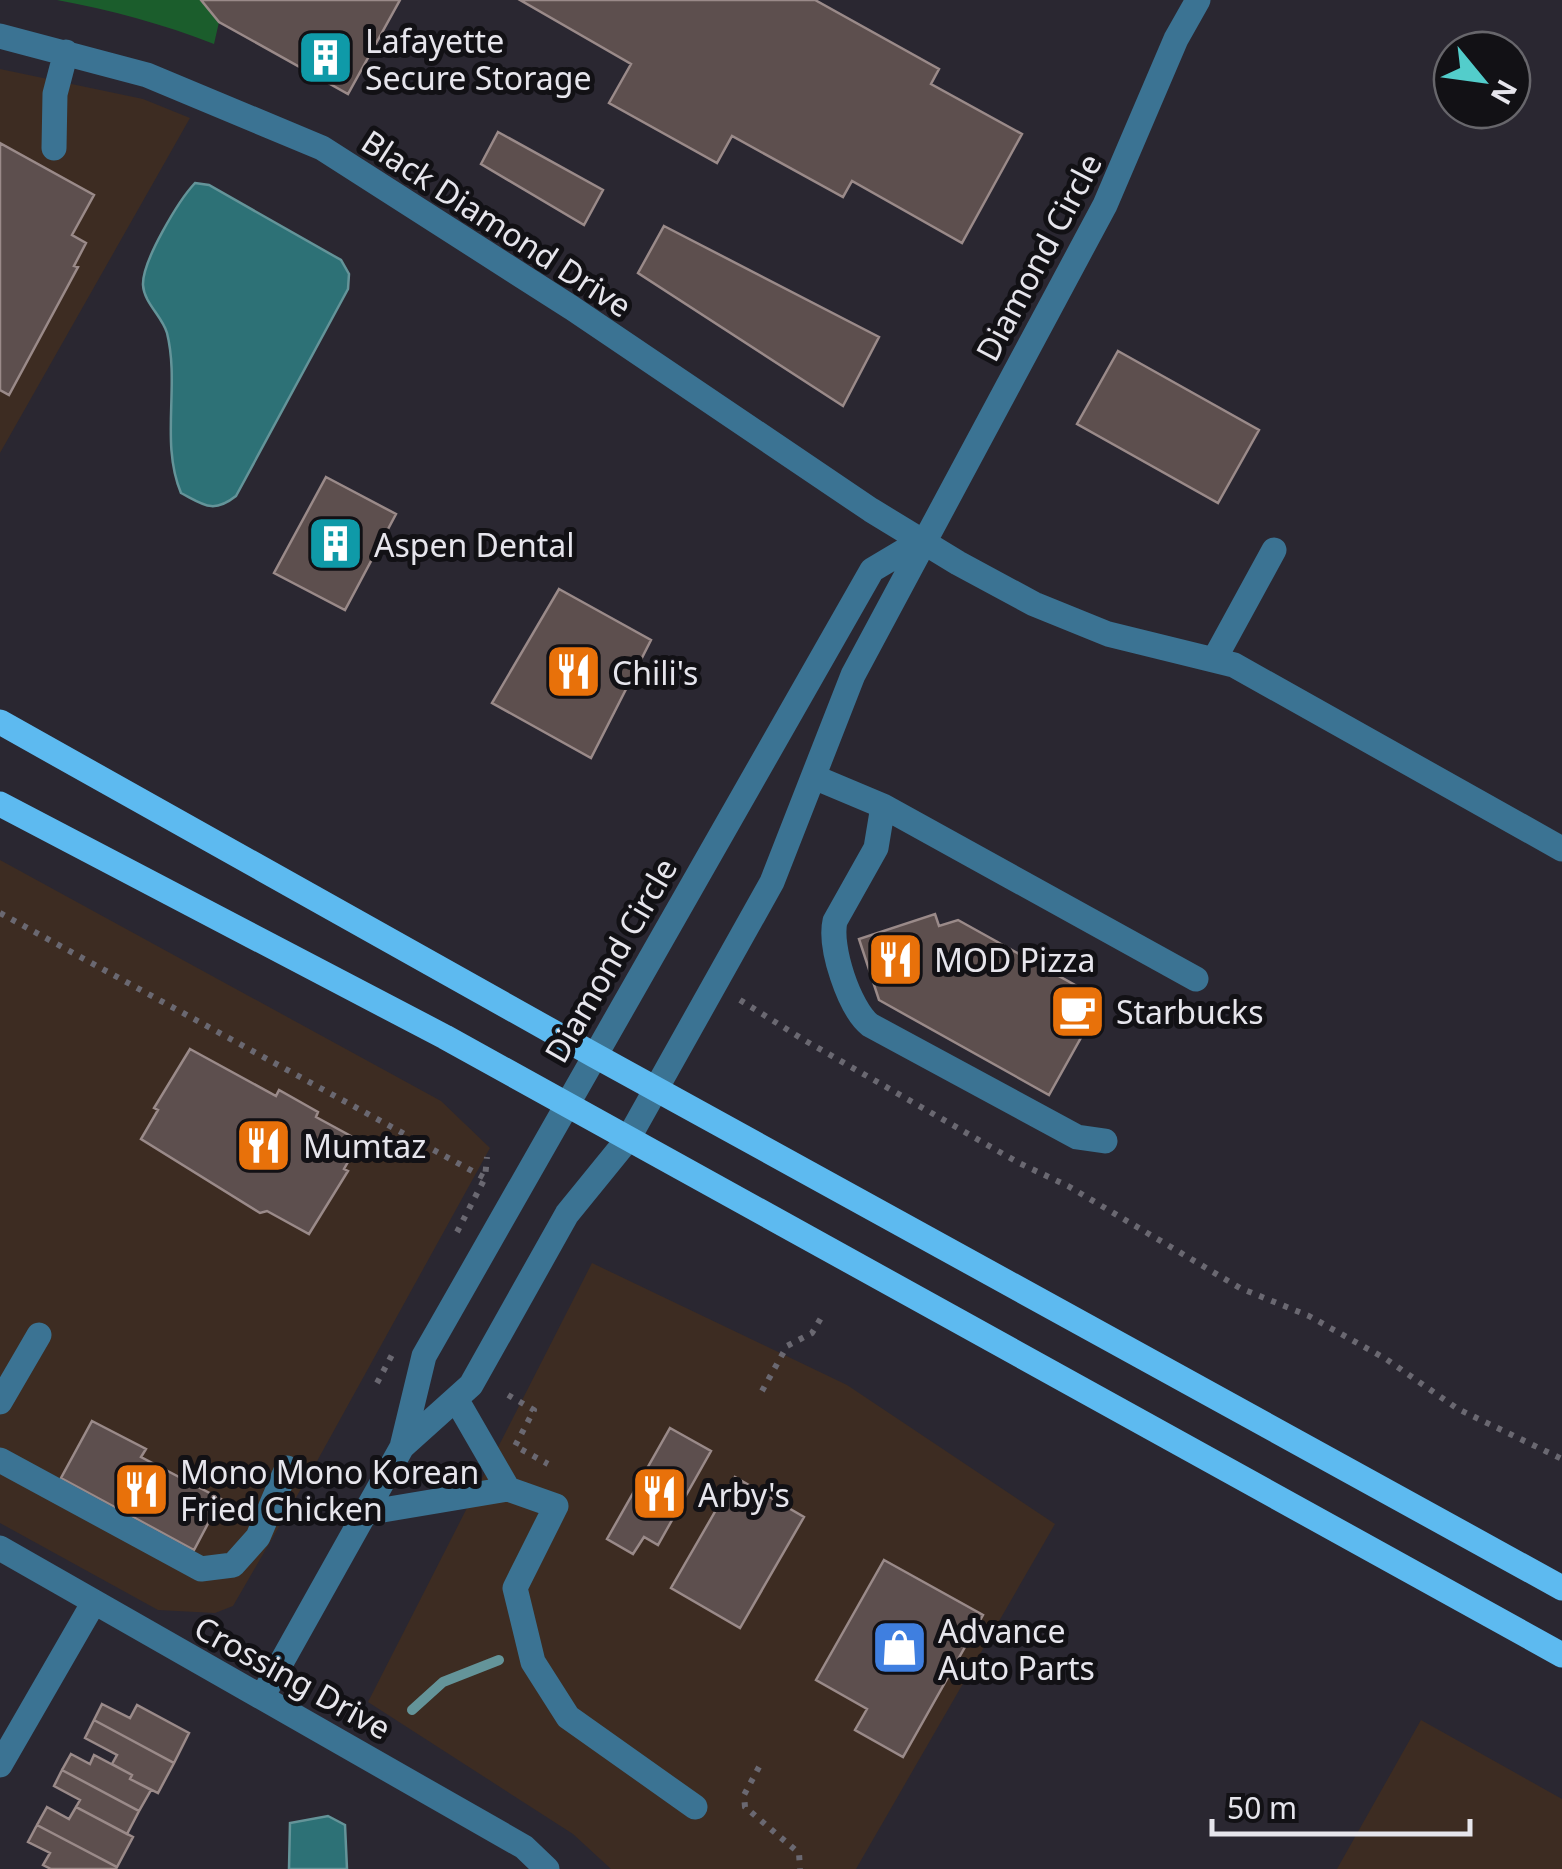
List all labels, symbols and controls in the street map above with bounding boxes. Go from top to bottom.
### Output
place label: Lafayette Secure Storage [365,19,591,99]
building icon: Lafayette Secure Storage [296,28,356,88]
north arrow [1432,30,1532,130]
text: N [1483,73,1527,112]
street label: Black Diamond Drive [354,120,640,326]
street label: Diamond Circle [965,146,1111,368]
building icon: Aspen Dental [305,514,365,574]
place label: Aspen Dental [374,523,575,566]
restaurant icon: Chili's [543,642,603,702]
place label: Chili's [612,651,698,694]
street label: Diamond Circle [534,850,686,1070]
restaurant icon: MOD Pizza [865,929,925,989]
place label: MOD Pizza [934,938,1095,981]
cafe icon: Starbucks [1047,981,1107,1041]
place label: Starbucks [1116,990,1264,1033]
restaurant icon: Mumtaz [234,1115,294,1175]
place label: Mumtaz [303,1124,426,1167]
place label: Mono Mono Korean Fried Chicken [180,1450,479,1530]
restaurant icon: Mono Mono Korean Fried Chicken [111,1459,171,1519]
restaurant icon: Arby's [629,1464,689,1524]
place label: Arby's [698,1473,790,1516]
street label: Crossing Drive [187,1605,399,1749]
place label: Advance Auto Parts [938,1609,1095,1689]
shop icon: Advance Auto Parts [869,1618,929,1678]
scale bar [1212,1774,1470,1836]
text: 50 m [1227,1787,1297,1828]

